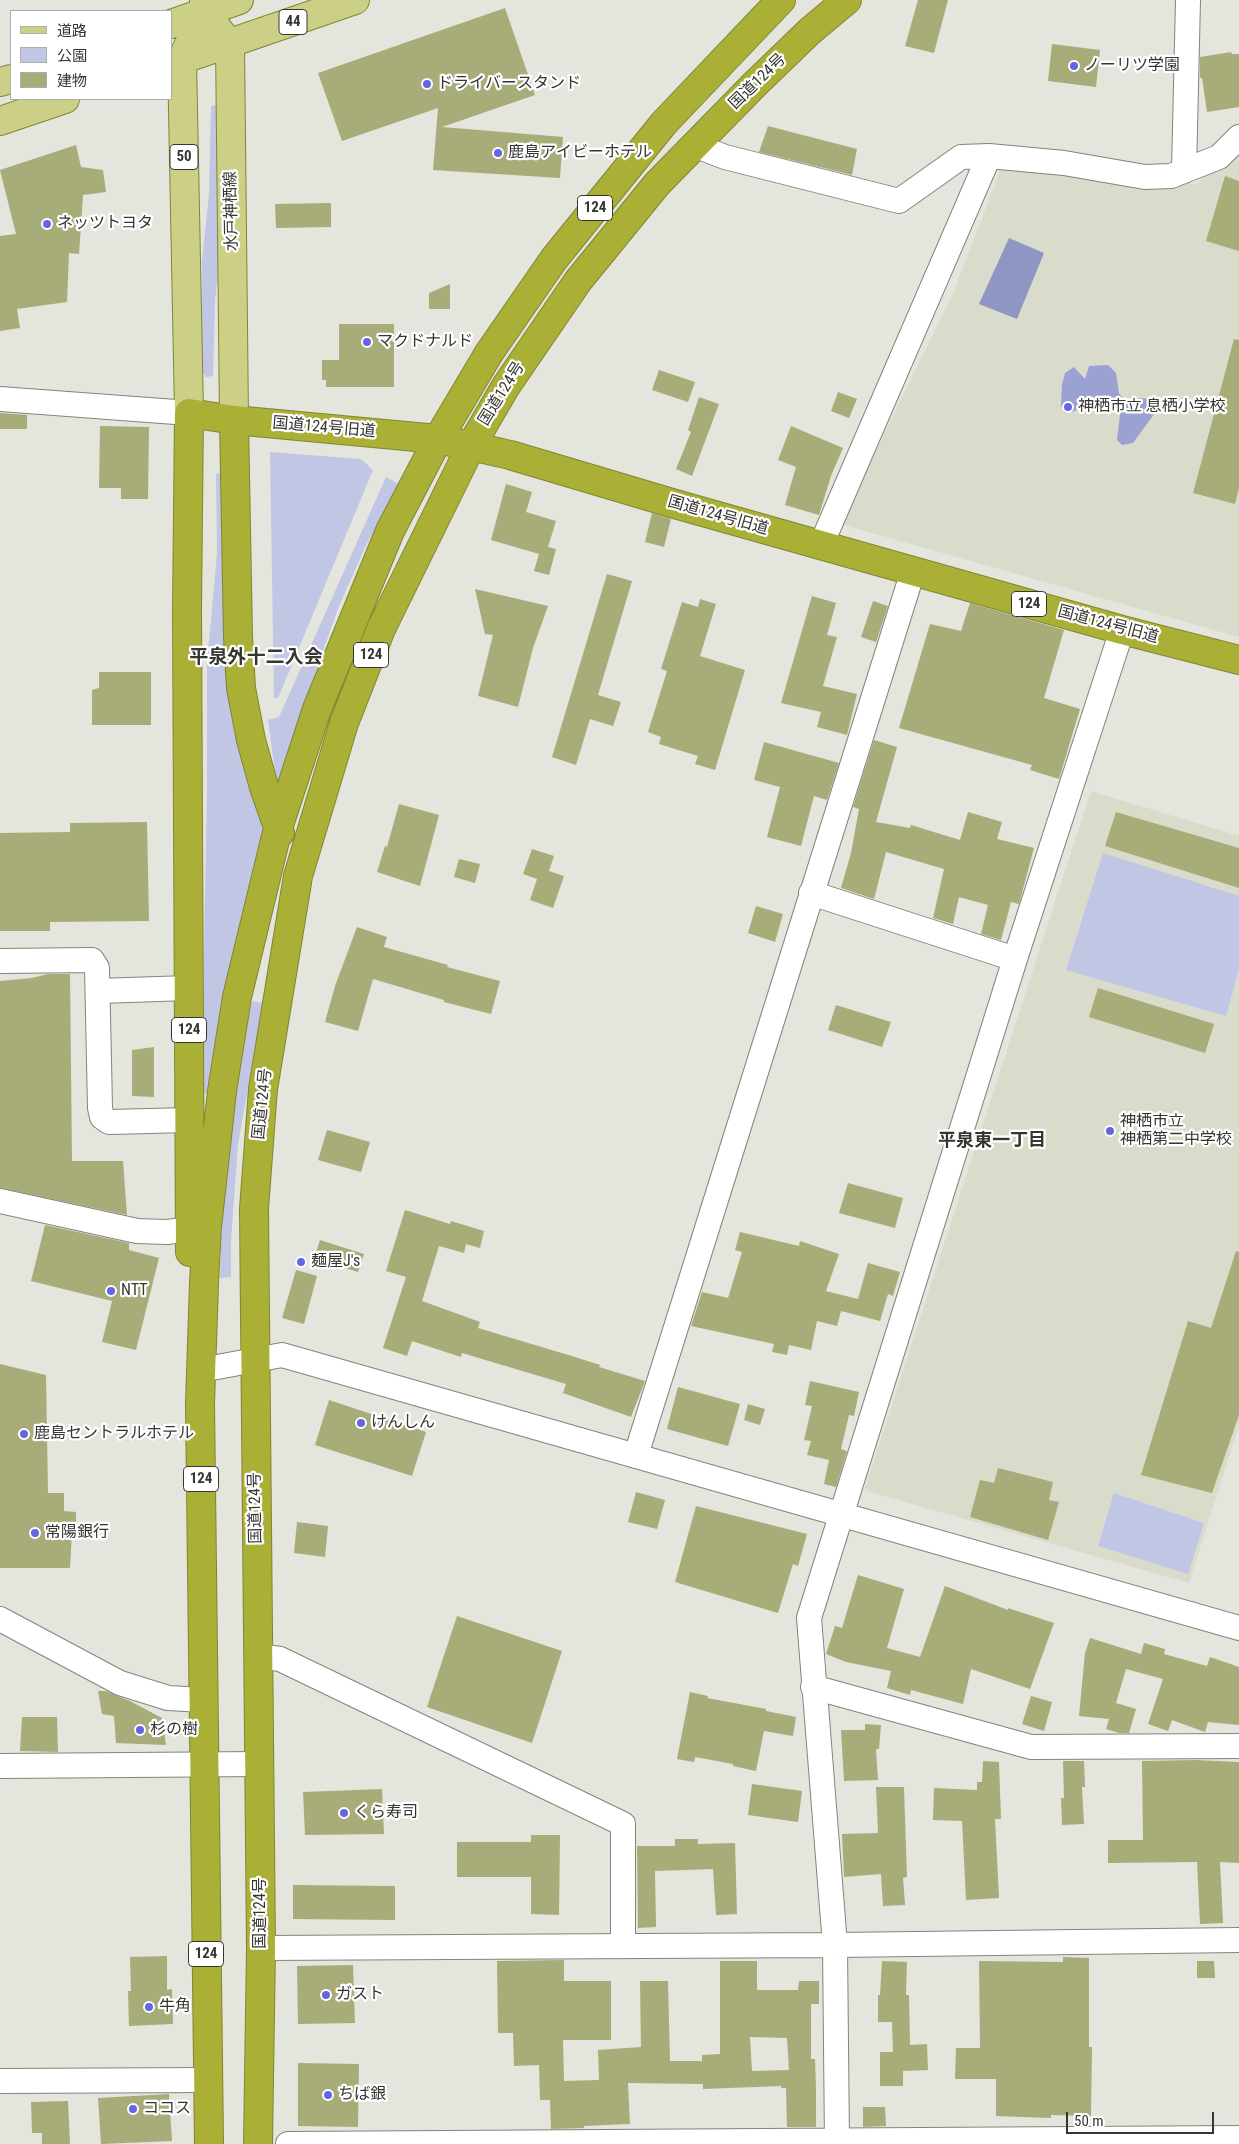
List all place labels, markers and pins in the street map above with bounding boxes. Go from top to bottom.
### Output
place label: ノーリツ学園 [1084,56,1180,76]
marker: ノーリツ学園 [1068,60,1080,72]
place label: ドライバースタンド [437,74,581,94]
marker: ドライバースタンド [421,78,433,90]
place label: 鹿島アイビーホテル [508,143,652,163]
marker: 鹿島アイビーホテル [492,147,504,159]
place label: ネッツトヨタ [57,214,153,234]
marker: ネッツトヨタ [41,218,53,230]
place label: マクドナルド [377,332,473,352]
marker: マクドナルド [361,336,373,348]
place label: 神栖市立 息栖小学校 [1078,397,1226,417]
marker: 神栖市立 息栖小学校 [1062,401,1074,413]
place label: 神栖市立 神栖第二中学校 [1120,1112,1232,1150]
marker: 神栖市立 神栖第二中学校 [1104,1125,1116,1137]
place label: 麺屋J's [311,1252,360,1272]
marker: 麺屋J's [295,1256,307,1268]
place label: NTT [121,1281,147,1301]
marker: NTT [105,1285,117,1297]
place label: けんしん [371,1413,435,1433]
marker: けんしん [355,1417,367,1429]
place label: 鹿島セントラルホテル [34,1424,194,1444]
marker: 鹿島セントラルホテル [18,1428,30,1440]
place label: 常陽銀行 [45,1523,109,1543]
marker: 常陽銀行 [29,1527,41,1539]
place label: 杉の樹 [150,1720,198,1740]
marker: 杉の樹 [134,1724,146,1736]
place label: くら寿司 [354,1803,418,1823]
marker: くら寿司 [338,1807,350,1819]
place label: ガスト [336,1985,384,2005]
marker: ガスト [320,1989,332,2001]
place label: 牛角 [159,1997,191,2017]
marker: 牛角 [143,2001,155,2013]
place label: ちば銀 [338,2085,386,2105]
marker: ちば銀 [322,2089,334,2101]
place label: ココス [143,2099,191,2119]
marker: ココス [127,2103,139,2115]

